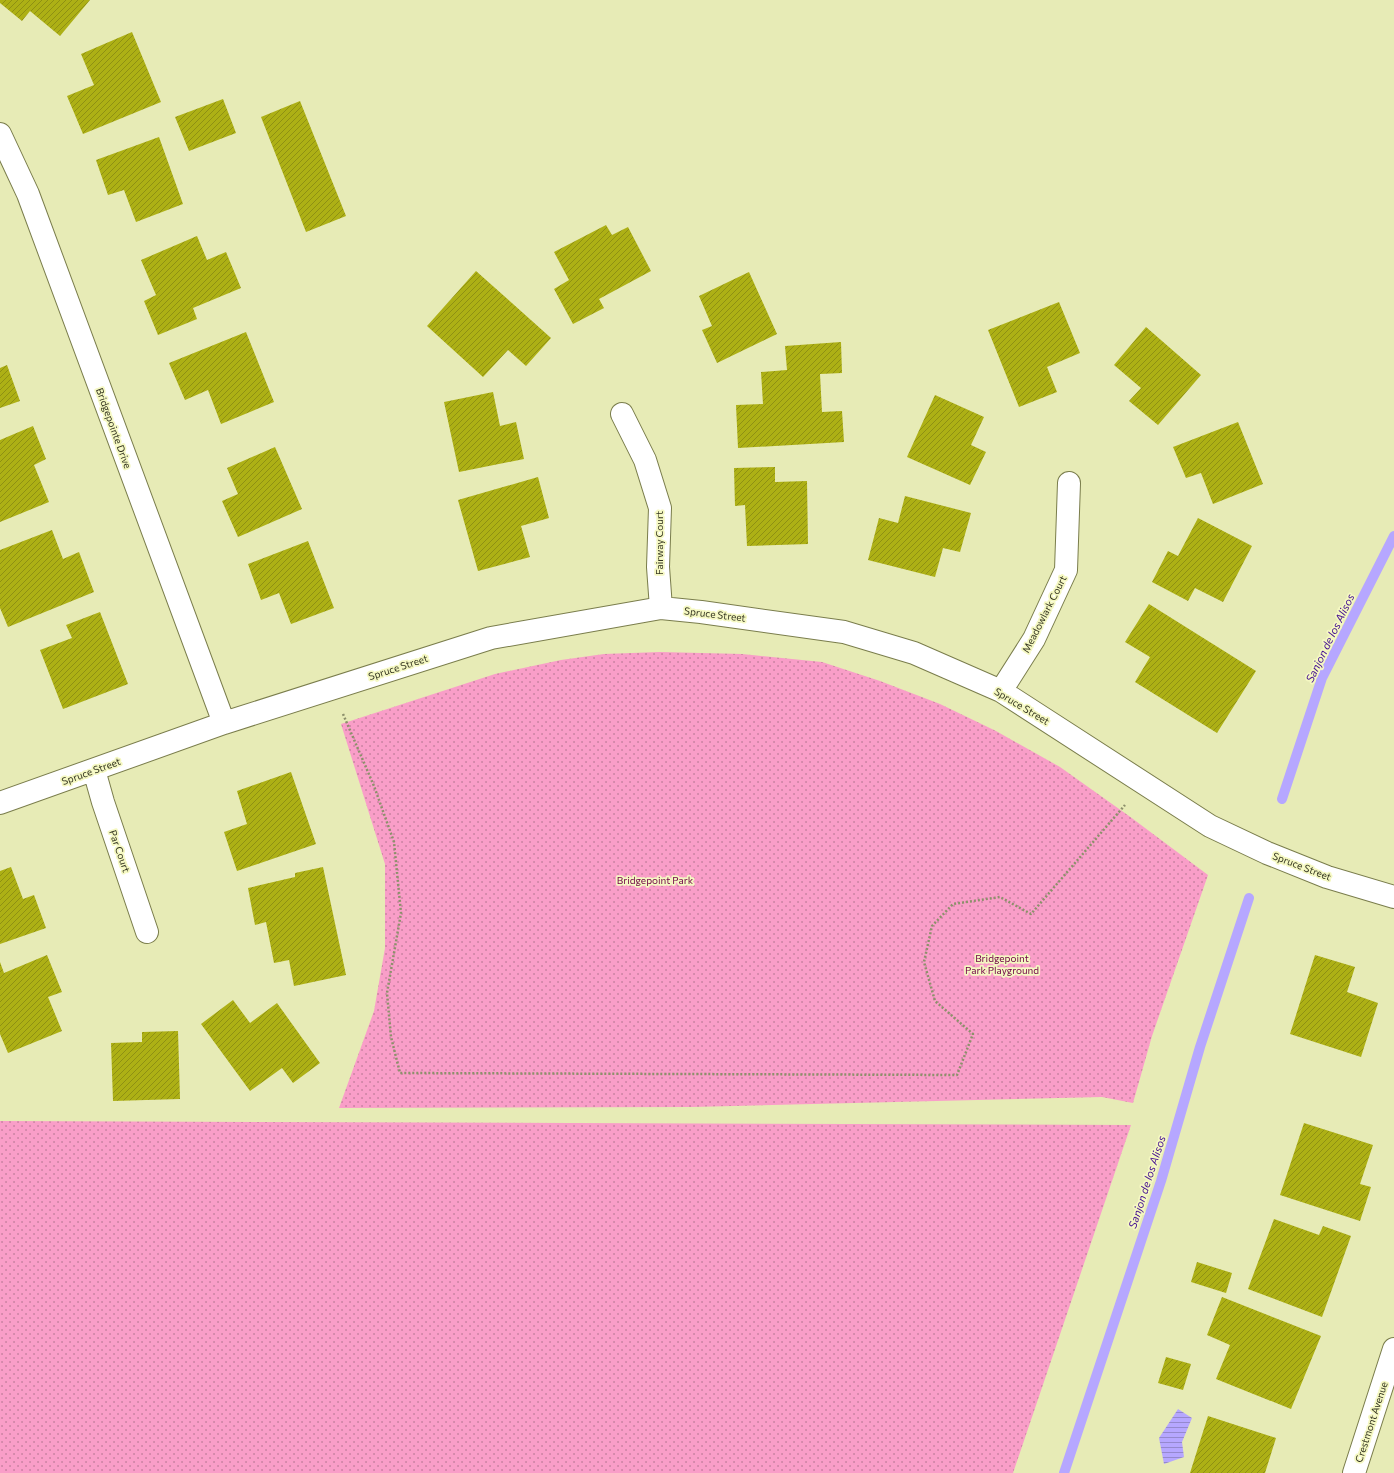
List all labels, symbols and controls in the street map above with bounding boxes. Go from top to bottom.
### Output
street label: Bridgepointe Drive [94,386,134,470]
street label: Fairway Court [653,511,665,575]
street label: Meadowlark Court [1019,573,1069,655]
water label: Sanjon de los Alisos [1303,592,1357,684]
street label: Spruce Street [684,604,746,624]
street label: Spruce Street [367,652,429,682]
street label: Spruce Street [992,685,1052,727]
street label: Spruce Street [60,755,122,787]
street label: Par Court [107,828,133,874]
street label: Spruce Street [1271,849,1333,883]
park label: Bridgepoint Park [617,874,694,886]
park label: Bridgepoint Park Playground [965,952,1039,976]
water label: Sanjon de los Alisos [1125,1134,1168,1230]
street label: Crestmont Avenue [1352,1380,1390,1464]

